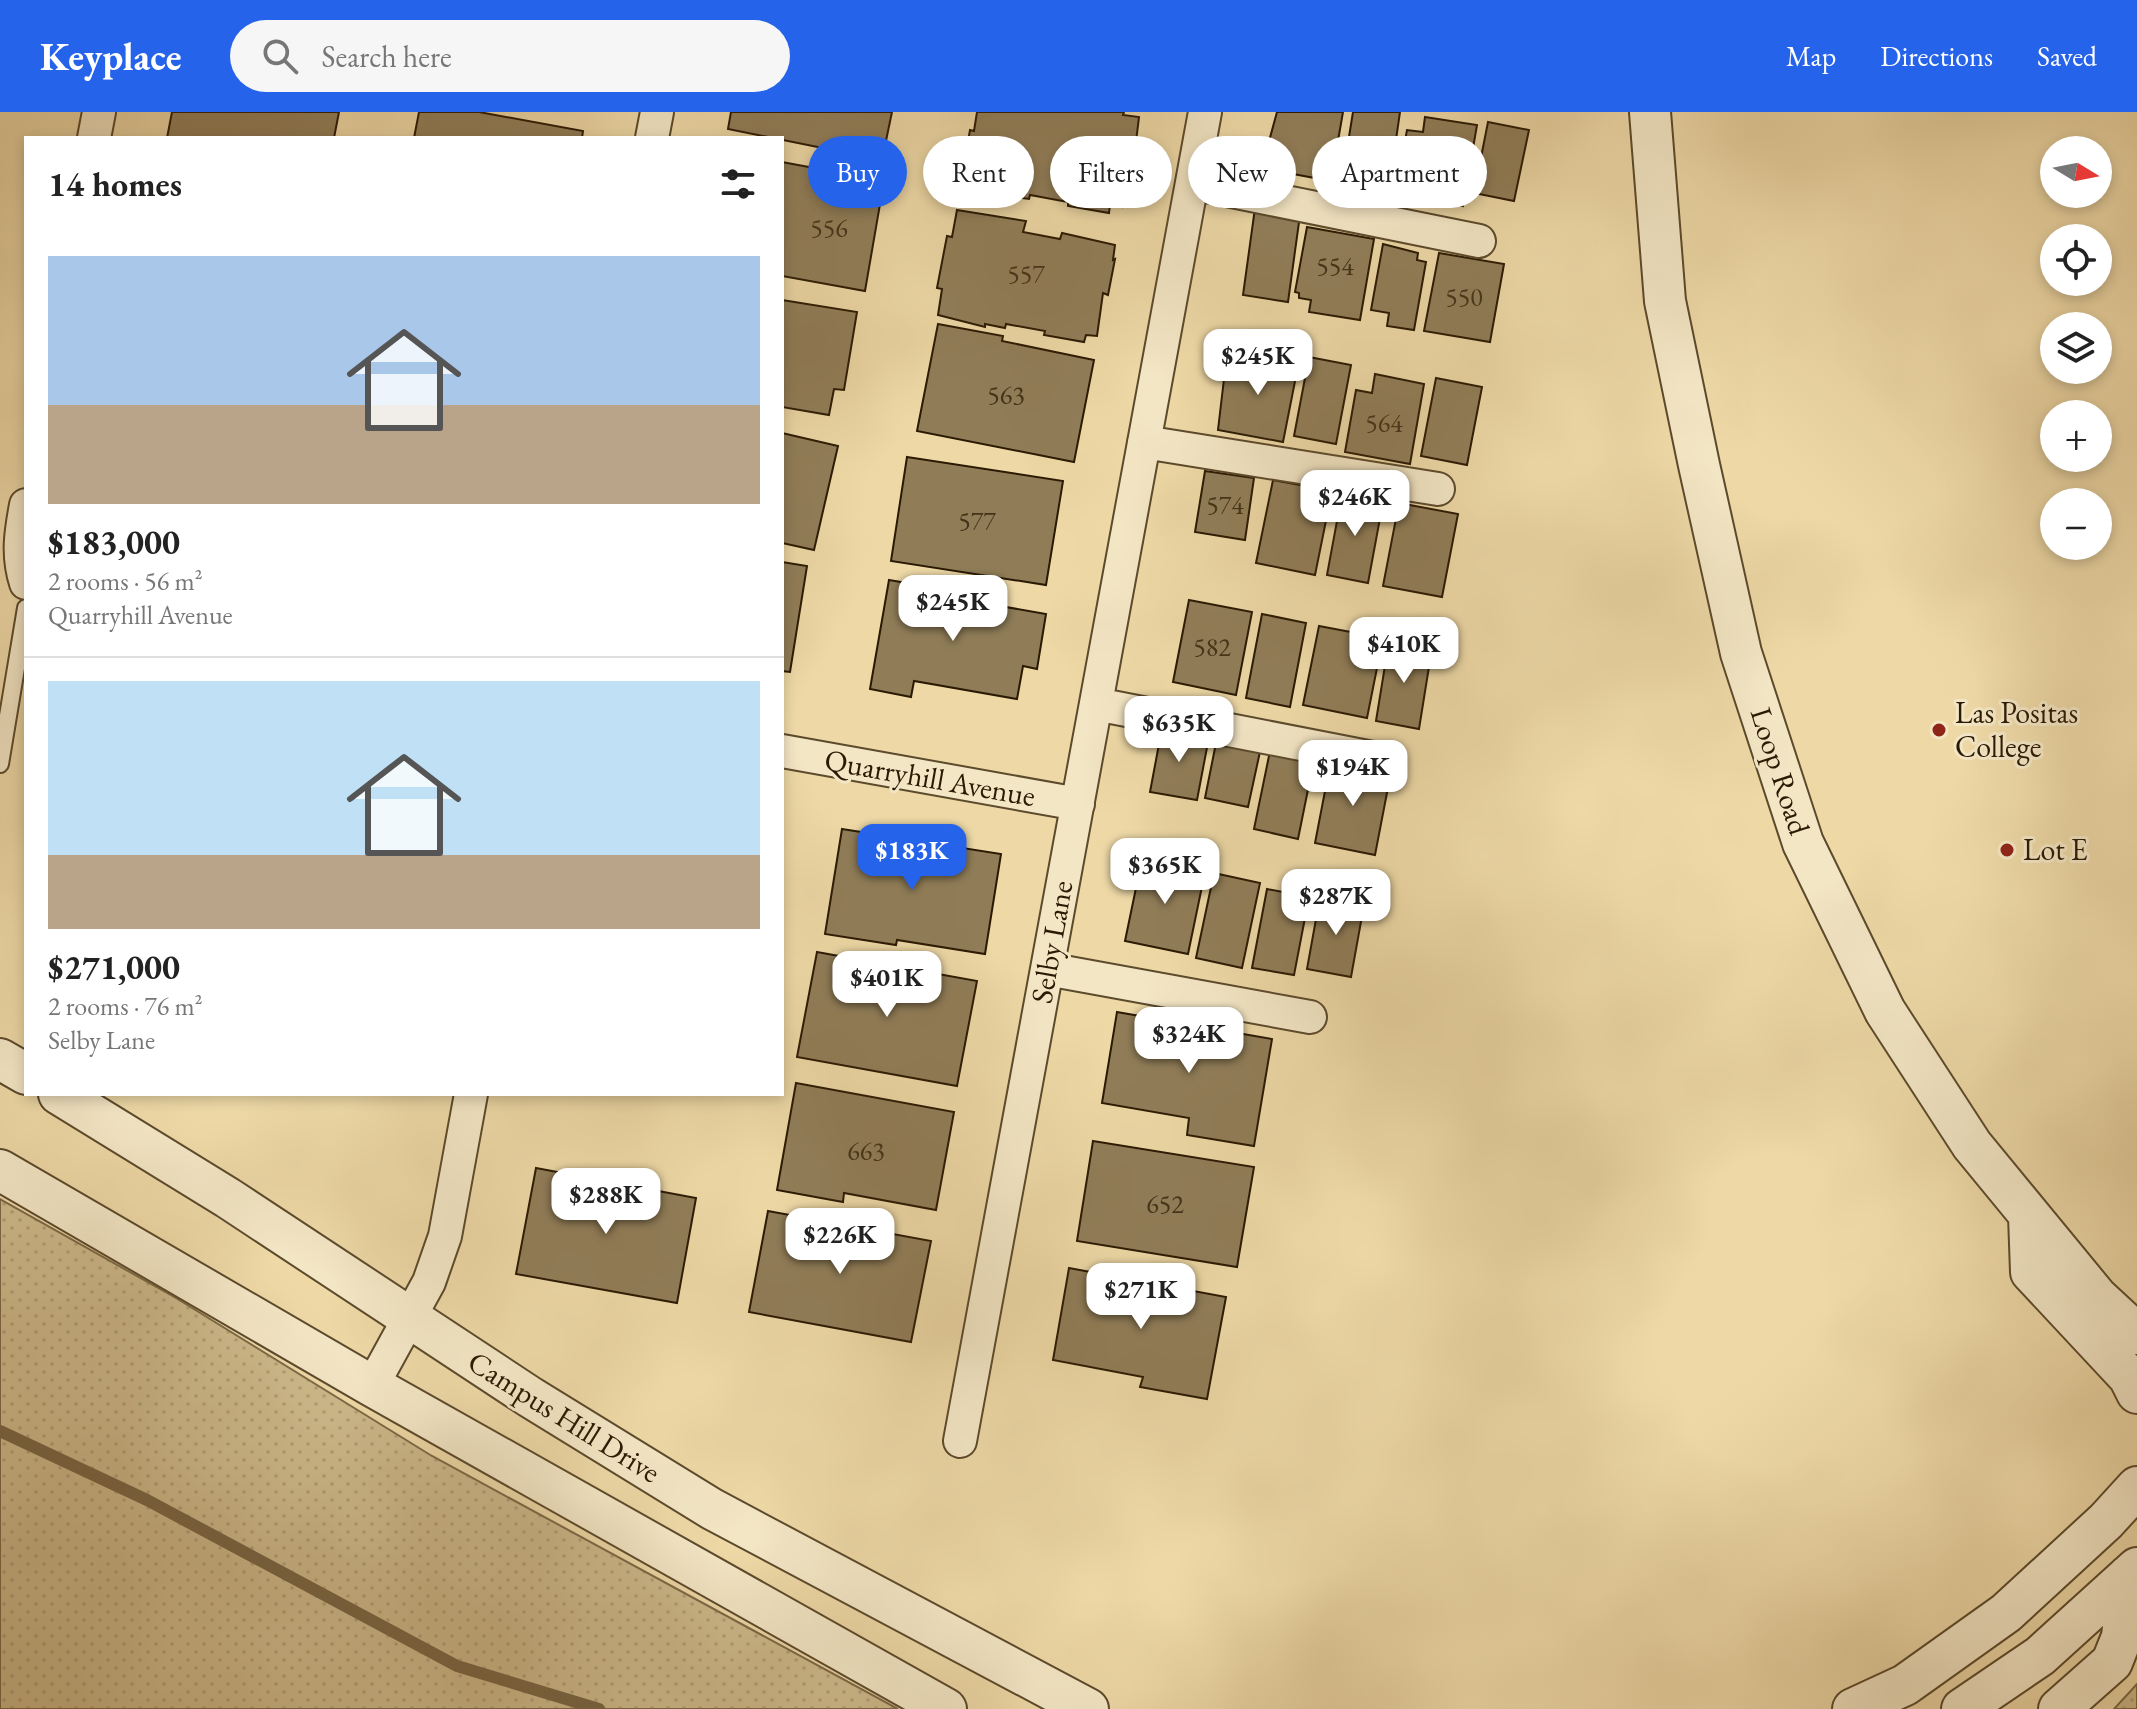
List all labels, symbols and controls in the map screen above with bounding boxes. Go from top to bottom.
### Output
search box [230,20,790,92]
text: Keyplace [40,32,182,81]
icon: search [258,34,302,78]
text: Search here [322,37,452,76]
text: Map [1786,38,1836,74]
text: Directions [1880,38,1993,74]
text: Saved [2037,38,2097,74]
chip: Buy [808,136,907,208]
chip: Rent [923,136,1034,208]
chip: Filters [1050,136,1172,208]
chip: New [1188,136,1296,208]
chip: Apartment [1312,136,1487,208]
north arrow [2040,136,2112,208]
map controls [2040,136,2112,560]
text: 14 homes [48,162,182,206]
icon: filters [716,162,760,206]
house number: 556 [810,211,848,245]
button: locate [2040,224,2112,296]
house number: 554 [1316,249,1354,283]
house number: 557 [1007,257,1045,291]
house number: 550 [1445,280,1483,314]
icon: home [332,308,476,452]
button: layers [2040,312,2112,384]
pin: $245K [1202,329,1314,397]
text: $245K [1221,338,1295,372]
house number: 563 [987,378,1025,412]
button: + [2040,400,2112,472]
house number: 564 [1365,406,1403,440]
pin: $246K [1299,470,1411,538]
text: $246K [1318,479,1392,513]
house number: 574 [1206,488,1244,522]
button: − [2040,488,2112,560]
house number: 577 [958,504,996,538]
text: $183,000 [48,520,180,564]
text: 2 rooms · 56 m² [48,564,203,598]
pin: $245K [897,575,1009,643]
text: $245K [916,584,990,618]
text: Quarryhill Avenue [48,598,233,632]
pin: $410K [1348,617,1460,685]
text: $410K [1367,626,1441,660]
house number: 582 [1193,630,1231,664]
place label: Las Positas College [1955,693,2078,766]
pin: $635K [1123,696,1235,764]
street label: Loop Road [1742,702,1820,840]
text: $635K [1142,705,1216,739]
marker: Las Positas College [1930,721,1948,739]
icon: home [332,733,476,877]
street label: Quarryhill Avenue [822,740,1038,815]
pin: $194K [1297,740,1409,808]
text: $194K [1316,749,1390,783]
pin: $183K [856,824,968,892]
place label: Lot E [2023,830,2088,869]
text: $183K [875,833,949,867]
pin: $365K [1109,838,1221,906]
marker: Lot E [1998,841,2016,859]
text: $365K [1128,847,1202,881]
pin: $287K [1280,869,1392,937]
street label: Selby Lane [1022,878,1081,1006]
text: $287K [1299,878,1373,912]
text: $271,000 [48,945,180,989]
pin: $401K [831,951,943,1019]
text: $401K [850,960,924,994]
text: 2 rooms · 76 m² [48,989,203,1023]
pin: $324K [1133,1007,1245,1075]
text: $324K [1152,1016,1226,1050]
text: Selby Lane [48,1023,155,1057]
house number: 663 [847,1134,885,1168]
pin: $288K [550,1168,662,1236]
text: $288K [569,1177,643,1211]
house number: 652 [1146,1187,1184,1221]
pin: $226K [784,1208,896,1276]
text: $226K [803,1217,877,1251]
pin: $271K [1085,1263,1197,1331]
text: $271K [1104,1272,1178,1306]
street label: Campus Hill Drive [461,1342,668,1491]

